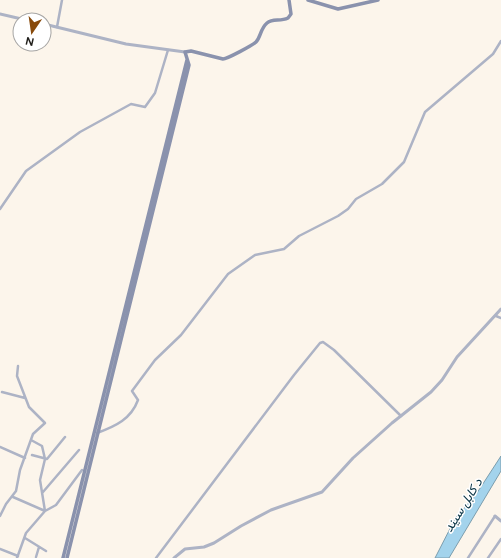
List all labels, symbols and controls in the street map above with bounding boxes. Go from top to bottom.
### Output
north arrow [12,12,52,52]
text: N [24,34,35,49]
water label: د کابل سيند [441,475,487,535]

